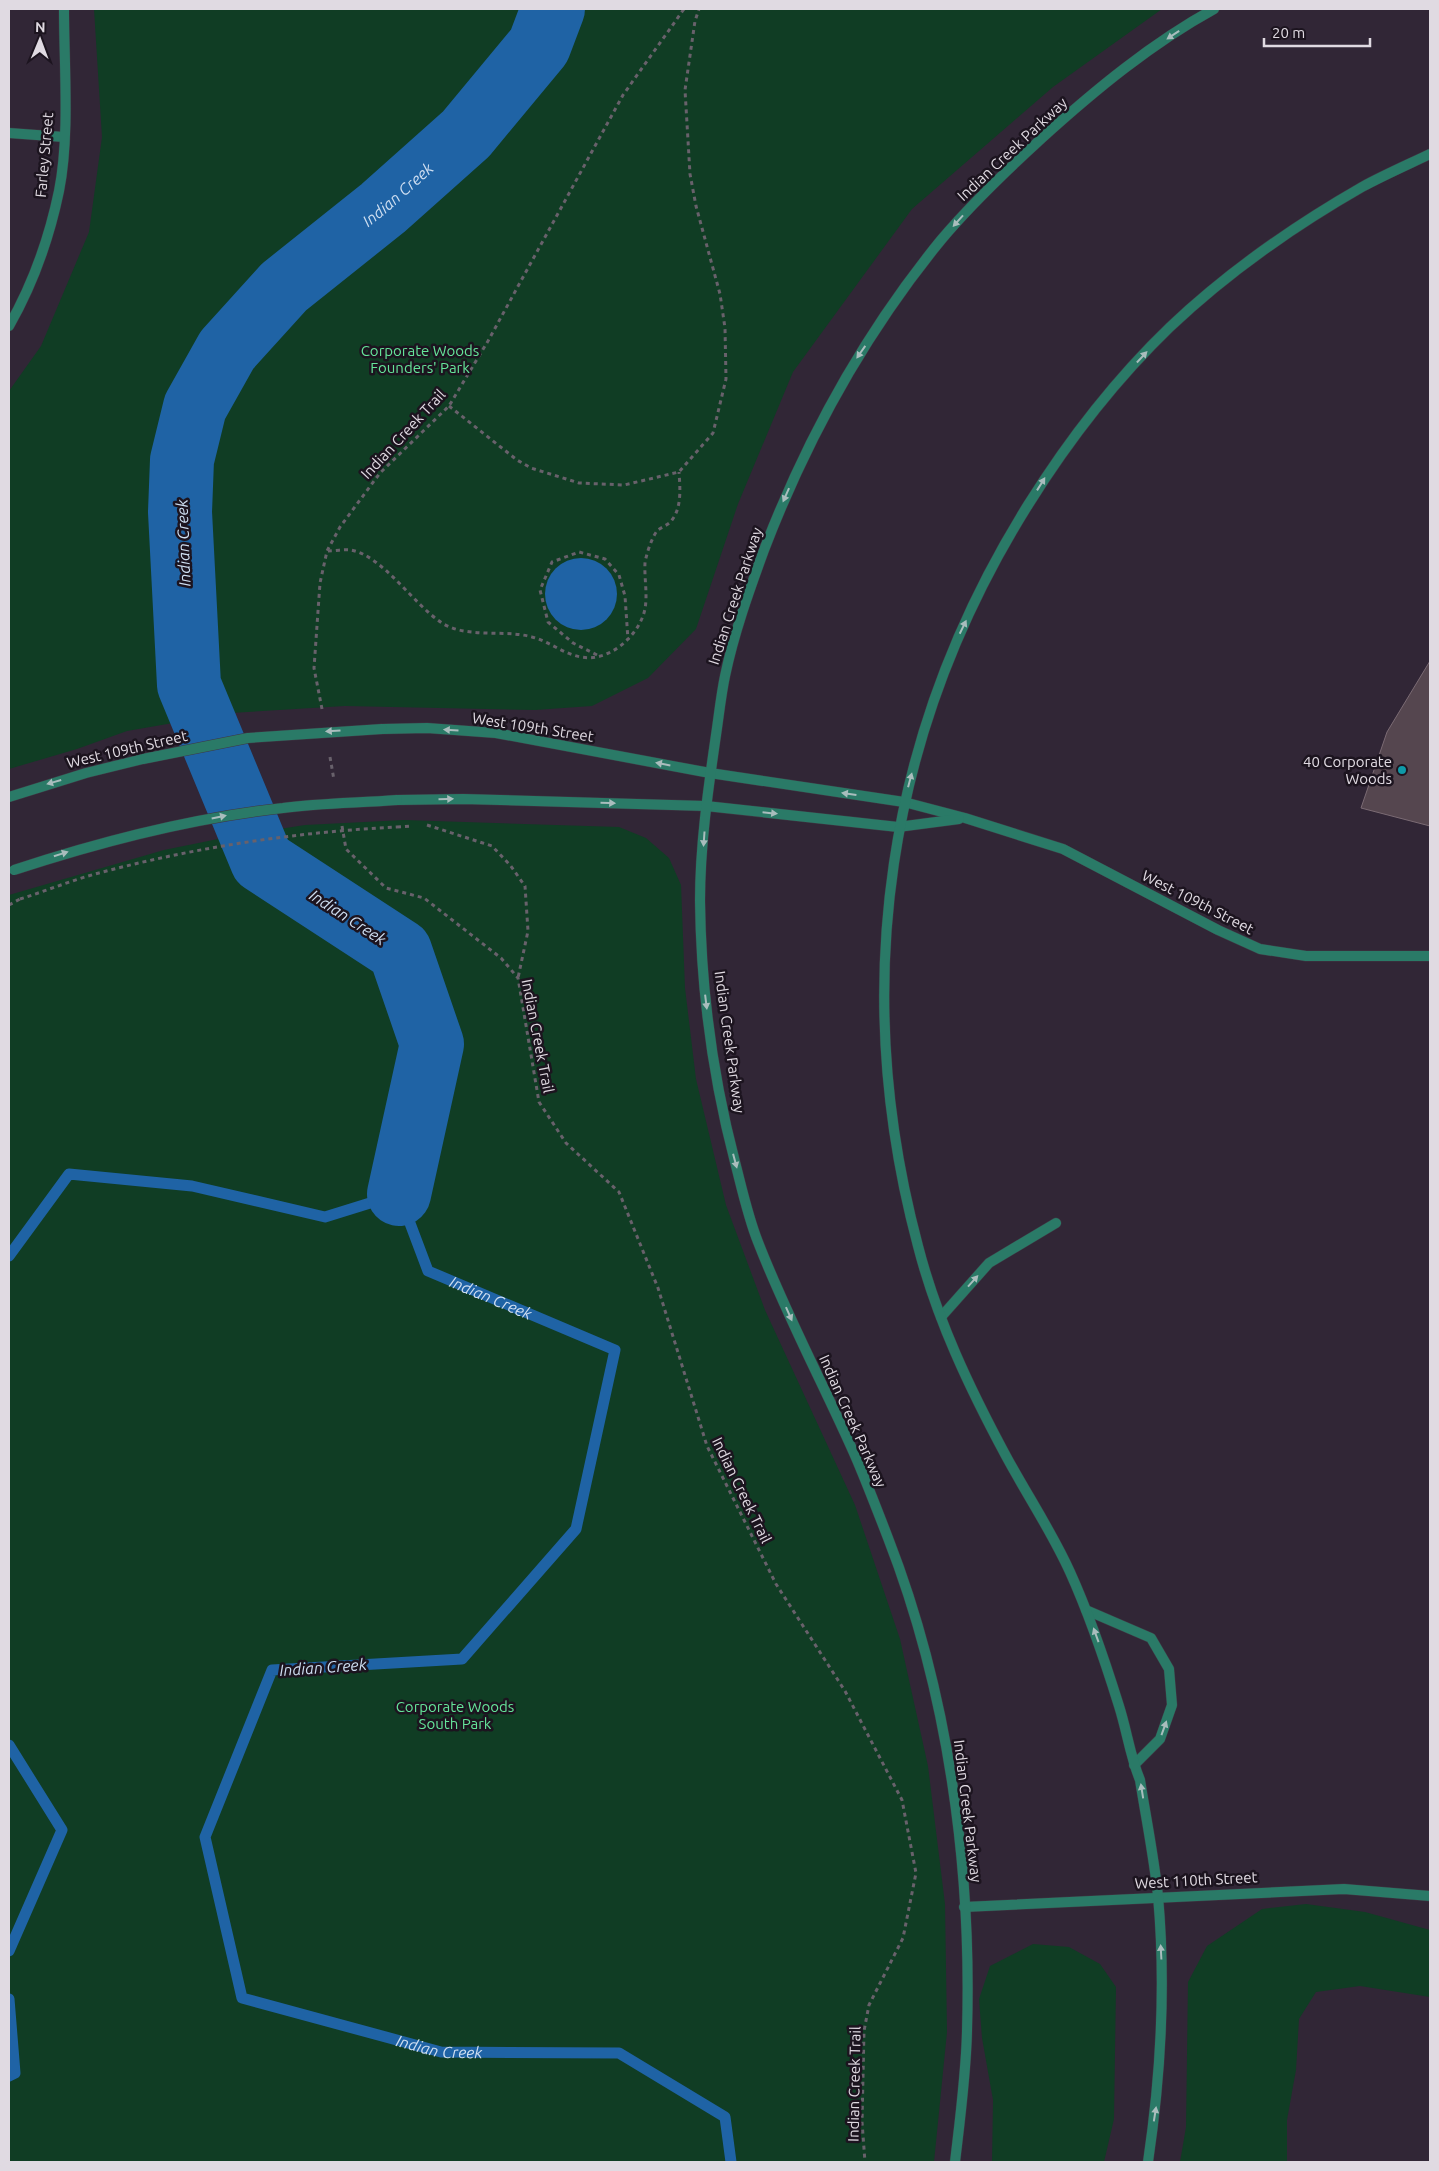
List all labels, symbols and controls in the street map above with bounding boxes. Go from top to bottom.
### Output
north arrow [15,15,65,65]
scale bar [1264,15,1370,47]
text: N [35,19,46,35]
text: 20 m [1272,24,1305,41]
one-way arrow [1166,30,1180,40]
street label: Indian Creek Parkway [954,94,1070,204]
street label: Farley Street [32,112,56,198]
water label: Indian Creek [359,158,437,230]
one-way arrow [953,215,964,228]
park label: Corporate Woods Founders' Park [361,342,479,376]
one-way arrow [856,345,866,358]
one-way arrow [1136,352,1148,364]
street label: Indian Creek Trail [357,386,449,482]
one-way arrow [1036,478,1046,491]
one-way arrow [782,488,790,502]
water label: Indian Creek [172,498,194,587]
street label: Indian Creek Parkway [705,525,765,667]
one-way arrow [959,620,967,634]
street label: West 109th Street [471,709,595,745]
one-way arrow [442,725,458,733]
street label: West 109th Street [65,727,189,771]
one-way arrow [325,728,341,736]
place label: 40 Corporate Woods [1303,753,1392,787]
one-way arrow [654,760,670,768]
marker: 40 Corporate Woods [1396,764,1408,776]
one-way arrow [907,773,915,788]
one-way arrow [46,778,61,786]
one-way arrow [841,790,857,798]
one-way arrow [438,795,454,803]
one-way arrow [600,800,616,808]
one-way arrow [762,809,778,817]
one-way arrow [211,813,226,821]
one-way arrow [700,832,708,848]
one-way arrow [53,850,68,858]
street label: West 109th Street [1139,867,1257,938]
water label: Indian Creek [306,886,390,949]
street label: Indian Creek Parkway [712,970,748,1114]
street label: Indian Creek Trail [519,978,557,1095]
one-way arrow [702,994,710,1010]
one-way arrow [731,1154,739,1169]
water label: Indian Creek [447,1272,536,1323]
one-way arrow [967,1275,979,1287]
one-way arrow [785,1307,793,1321]
street label: Indian Creek Parkway [816,1352,890,1490]
street label: Indian Creek Trail [709,1434,775,1546]
one-way arrow [1092,1627,1100,1642]
water label: Indian Creek [279,1655,368,1679]
park label: Corporate Woods South Park [396,1698,514,1732]
one-way arrow [1160,1720,1168,1735]
street label: Indian Creek Parkway [951,1739,985,1883]
one-way arrow [1137,1782,1145,1798]
street label: West 110th Street [1134,1868,1258,1892]
one-way arrow [1156,1944,1164,1960]
street label: Indian Creek Trail [844,2026,864,2142]
water label: Indian Creek [394,2031,483,2061]
one-way arrow [1151,2106,1159,2122]

